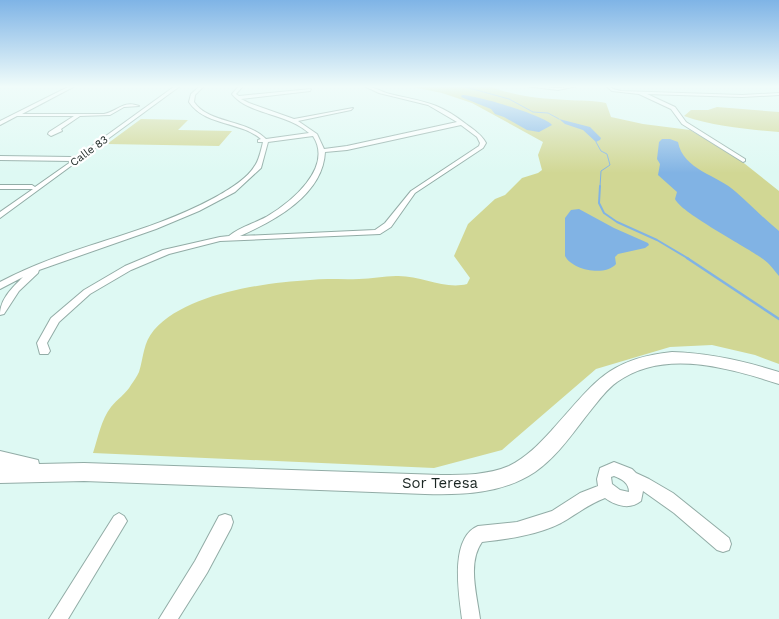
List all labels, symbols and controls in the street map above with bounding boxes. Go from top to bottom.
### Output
street label: Calle 83 [68,133,110,169]
street label: Sor Teresa [402,474,479,492]

